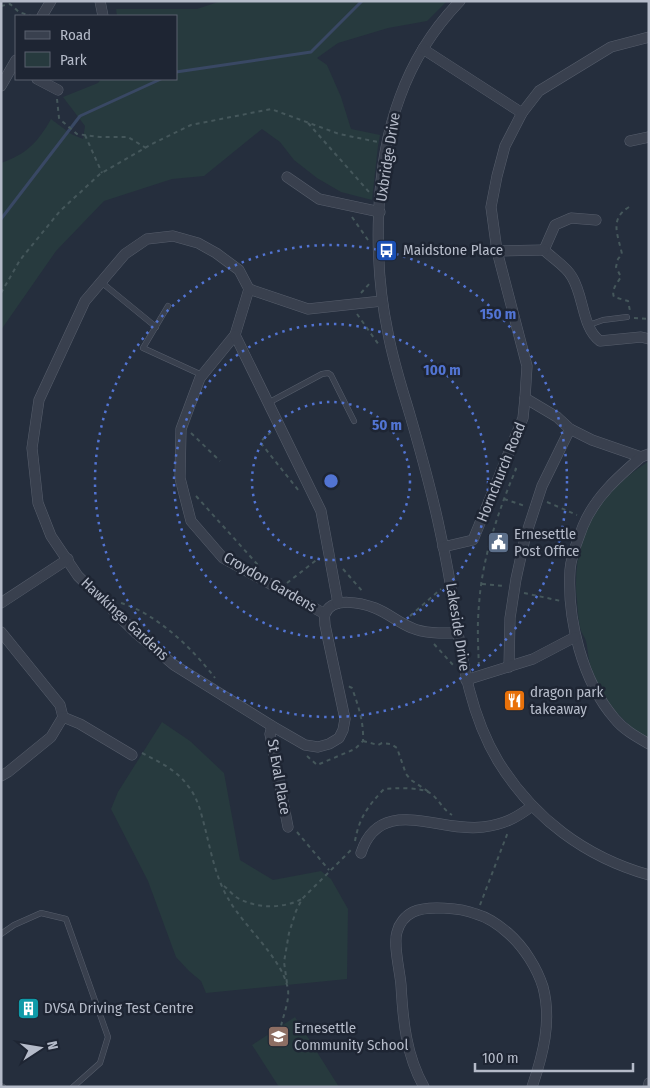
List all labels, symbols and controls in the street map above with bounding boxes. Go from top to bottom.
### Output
legend [15,15,178,80]
text: Road [60,26,91,44]
text: Park [60,51,87,69]
street label: Uxbridge Drive [372,111,404,203]
bus stop icon: Maidstone Place [375,238,399,262]
place label: Maidstone Place [403,241,503,259]
text: 150 m [480,305,516,323]
text: 100 m [423,361,461,379]
text: 50 m [372,416,402,434]
street label: Hornchurch Road [473,419,529,525]
centre of rings [322,472,340,490]
place label: Ernesettle Post Office [514,525,580,560]
public building icon: Ernesettle Post Office [486,531,510,555]
street label: Croydon Gardens [220,548,320,616]
street label: Hawkinge Gardens [77,574,173,664]
street label: Lakeside Drive [442,582,474,672]
place label: dragon park takeaway [530,683,604,718]
restaurant icon: dragon park takeaway [502,689,526,713]
street label: St Eval Place [264,738,294,816]
building icon: DVSA Driving Test Centre [16,996,40,1020]
place label: DVSA Driving Test Centre [44,999,194,1017]
place label: Ernesettle Community School [294,1019,408,1054]
north arrow [15,1023,65,1073]
school or university icon: Ernesettle Community School [266,1025,290,1049]
text: N [43,1040,61,1051]
scale bar [475,1040,632,1072]
text: 100 m [482,1049,519,1067]

